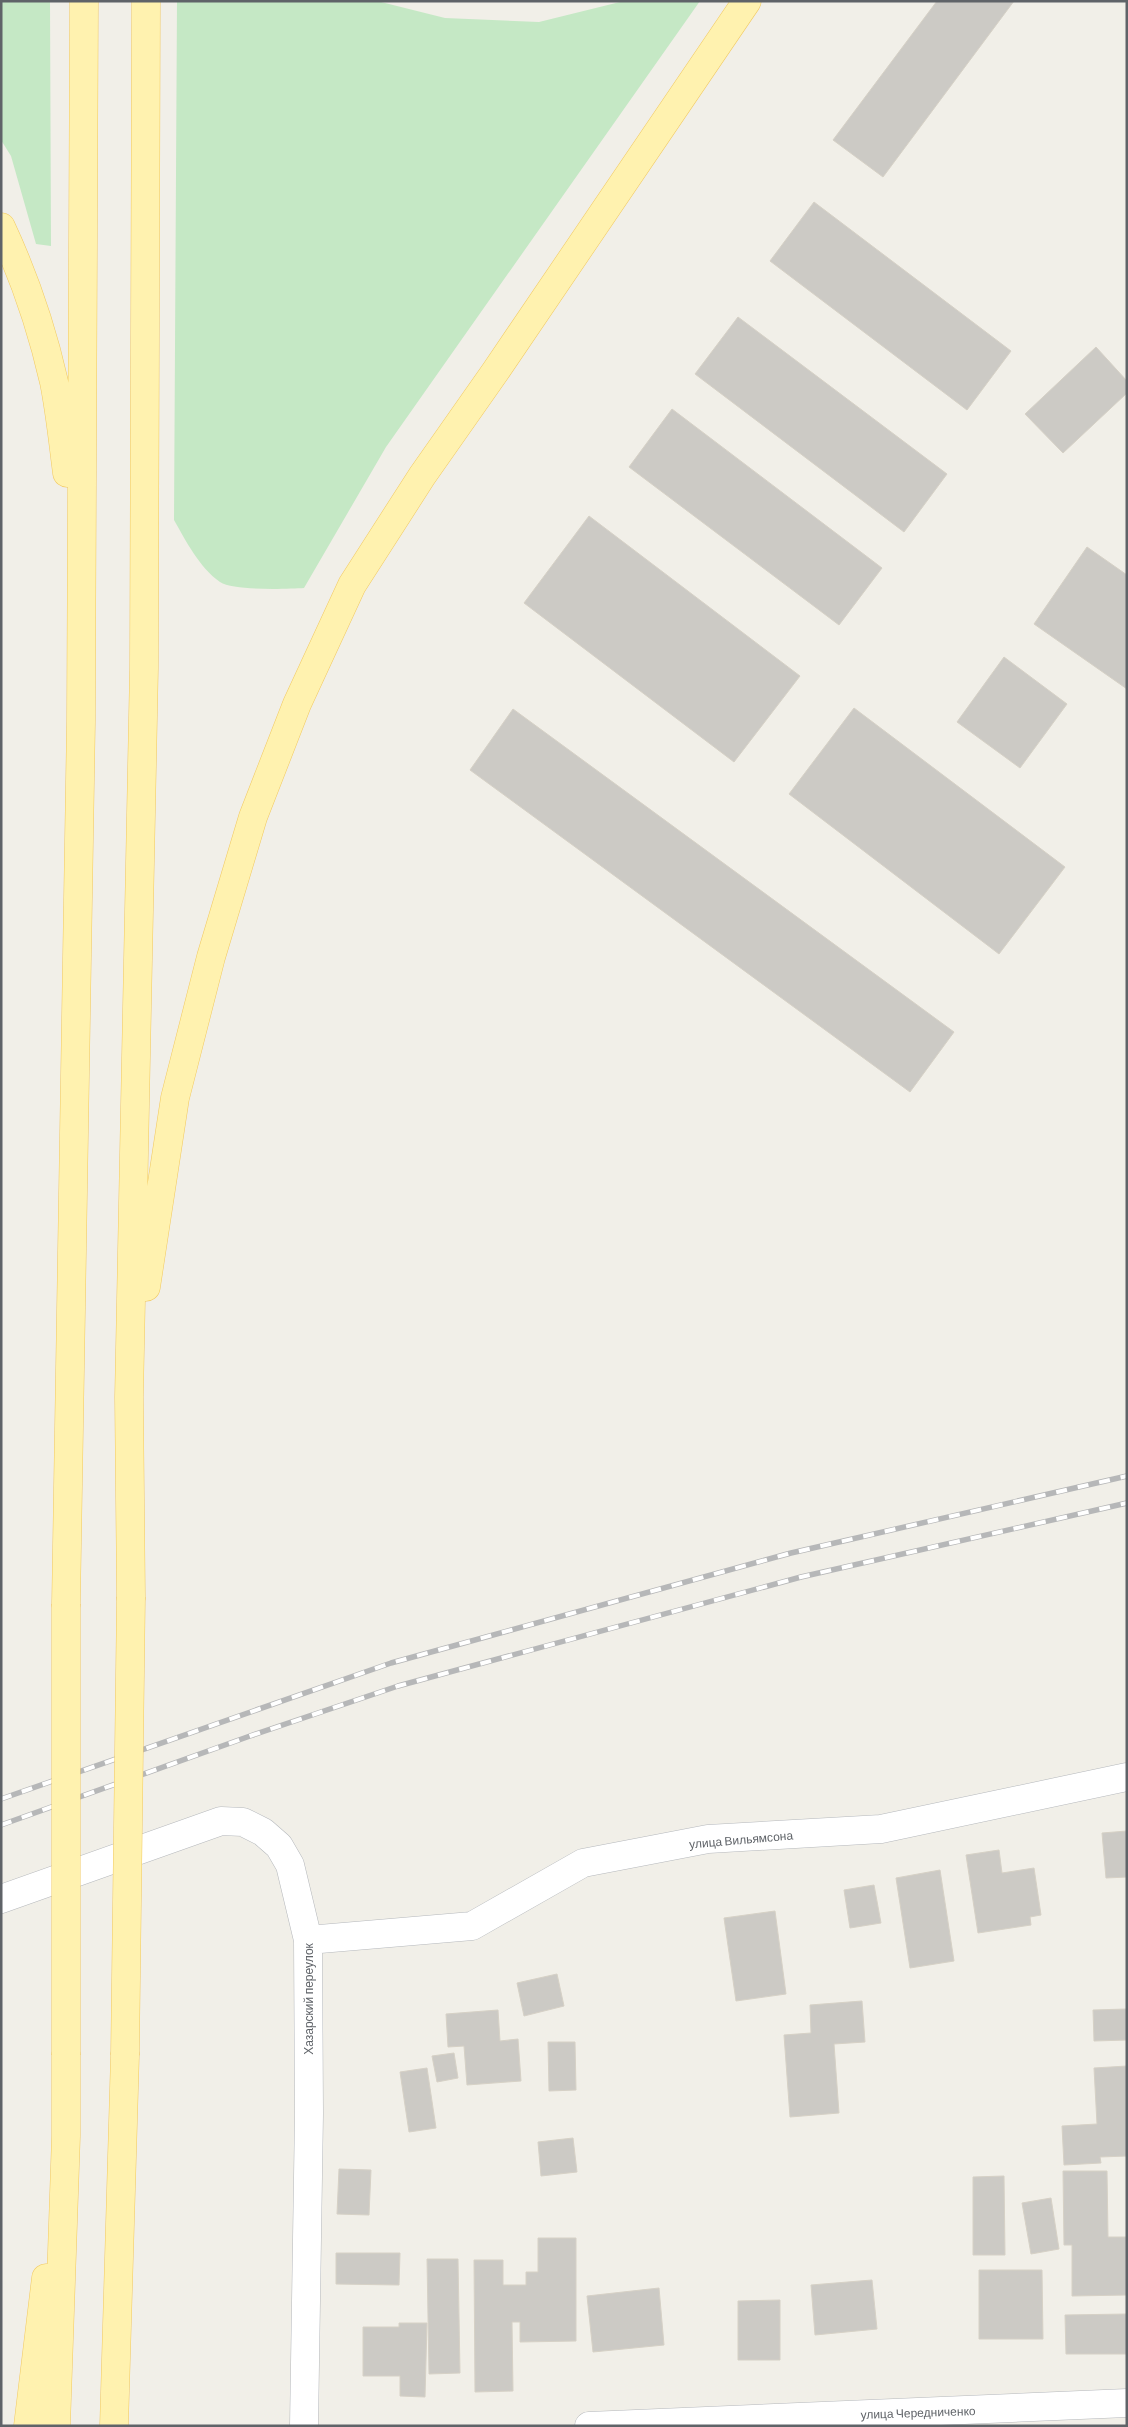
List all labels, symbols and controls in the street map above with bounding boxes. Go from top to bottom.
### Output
street label: улица Вильямсона [688,1827,794,1852]
street label: Хазарский переулок [301,1942,316,2055]
street label: улица Чередниченко [860,2403,976,2422]

